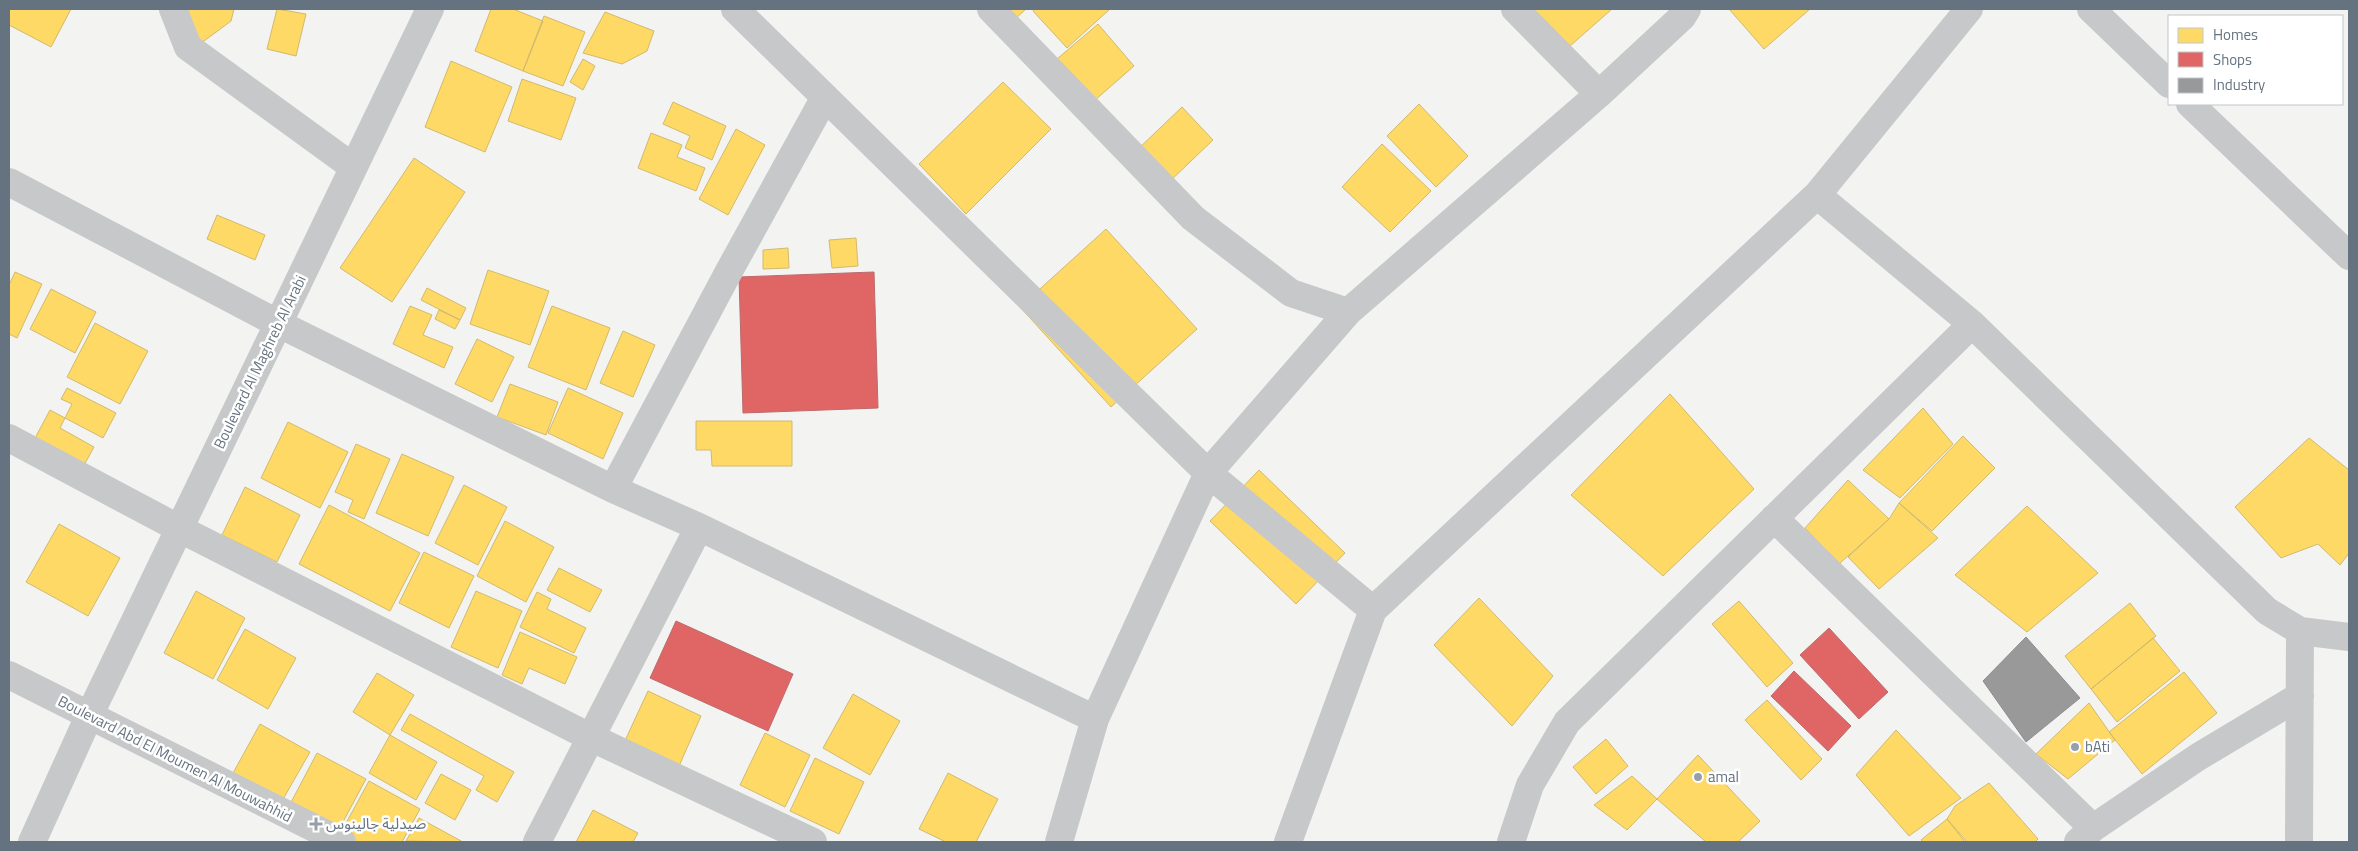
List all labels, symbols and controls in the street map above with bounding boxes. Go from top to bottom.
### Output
legend [2168,15,2343,105]
text: Homes [2213,23,2258,46]
text: Shops [2213,48,2252,71]
text: Industry [2213,73,2265,96]
street label: Boulevard Al Maghreb Al Arabi [207,271,312,453]
street label: Boulevard Abd El Moumen Al Mouwahhid [54,689,296,828]
place label: bAti [2085,735,2110,758]
marker: bAti [2069,741,2081,753]
place label: amal [1708,765,1739,788]
marker: amal [1692,771,1704,783]
place label: صيدلية جالينوس [326,812,426,835]
marker: صيدلية جالينوس [310,818,322,830]

